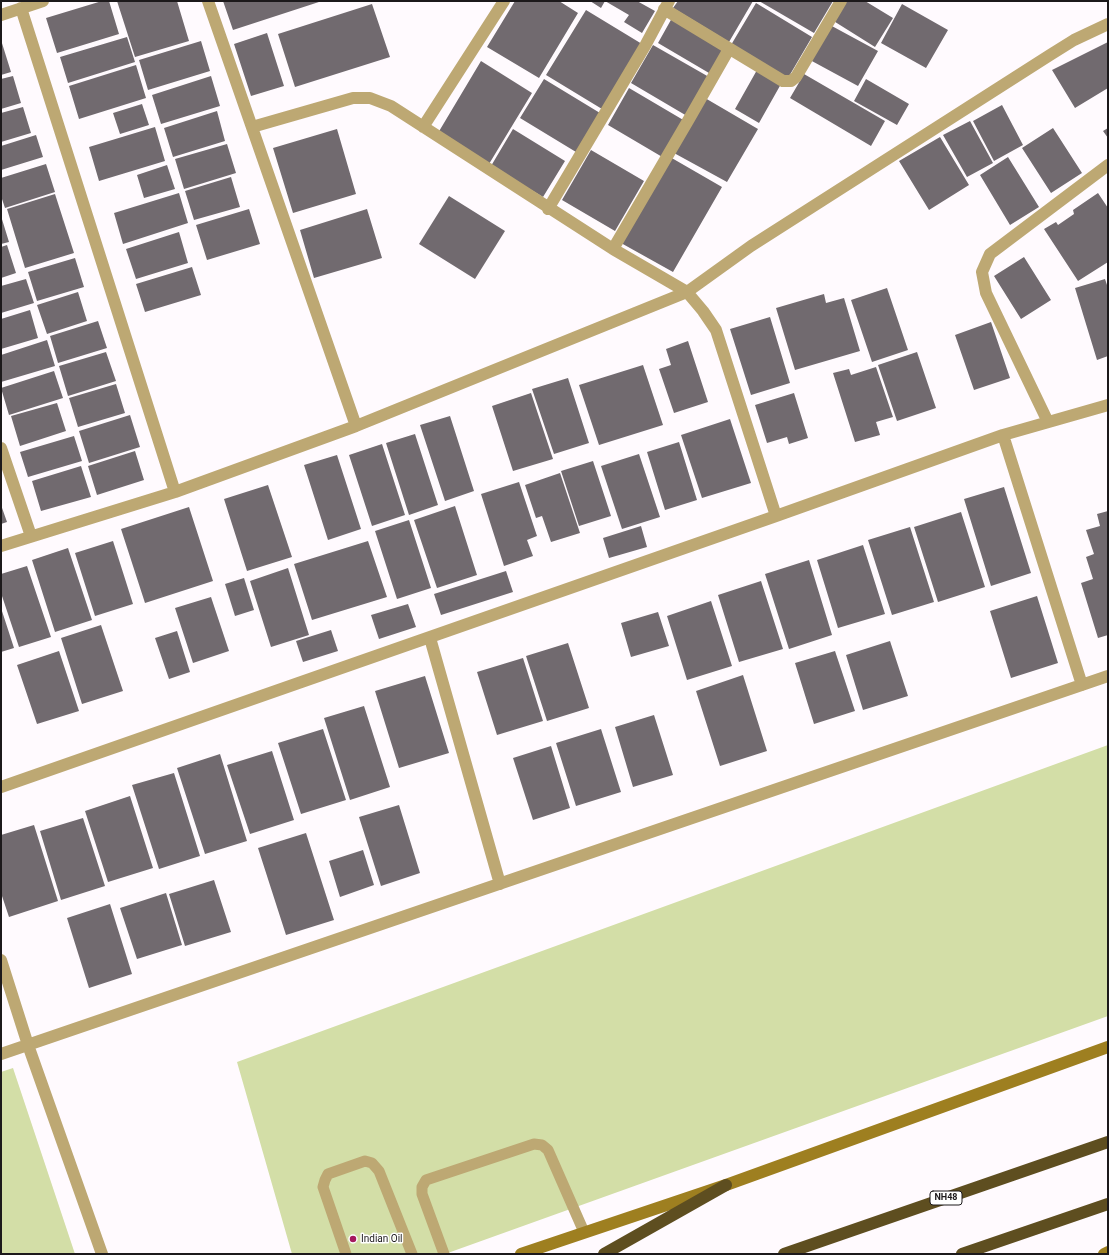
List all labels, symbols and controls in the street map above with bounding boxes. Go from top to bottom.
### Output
road number: NH48 [930,1191,962,1205]
place label: Indian Oil [361,1233,402,1245]
marker: Indian Oil [348,1234,358,1244]

